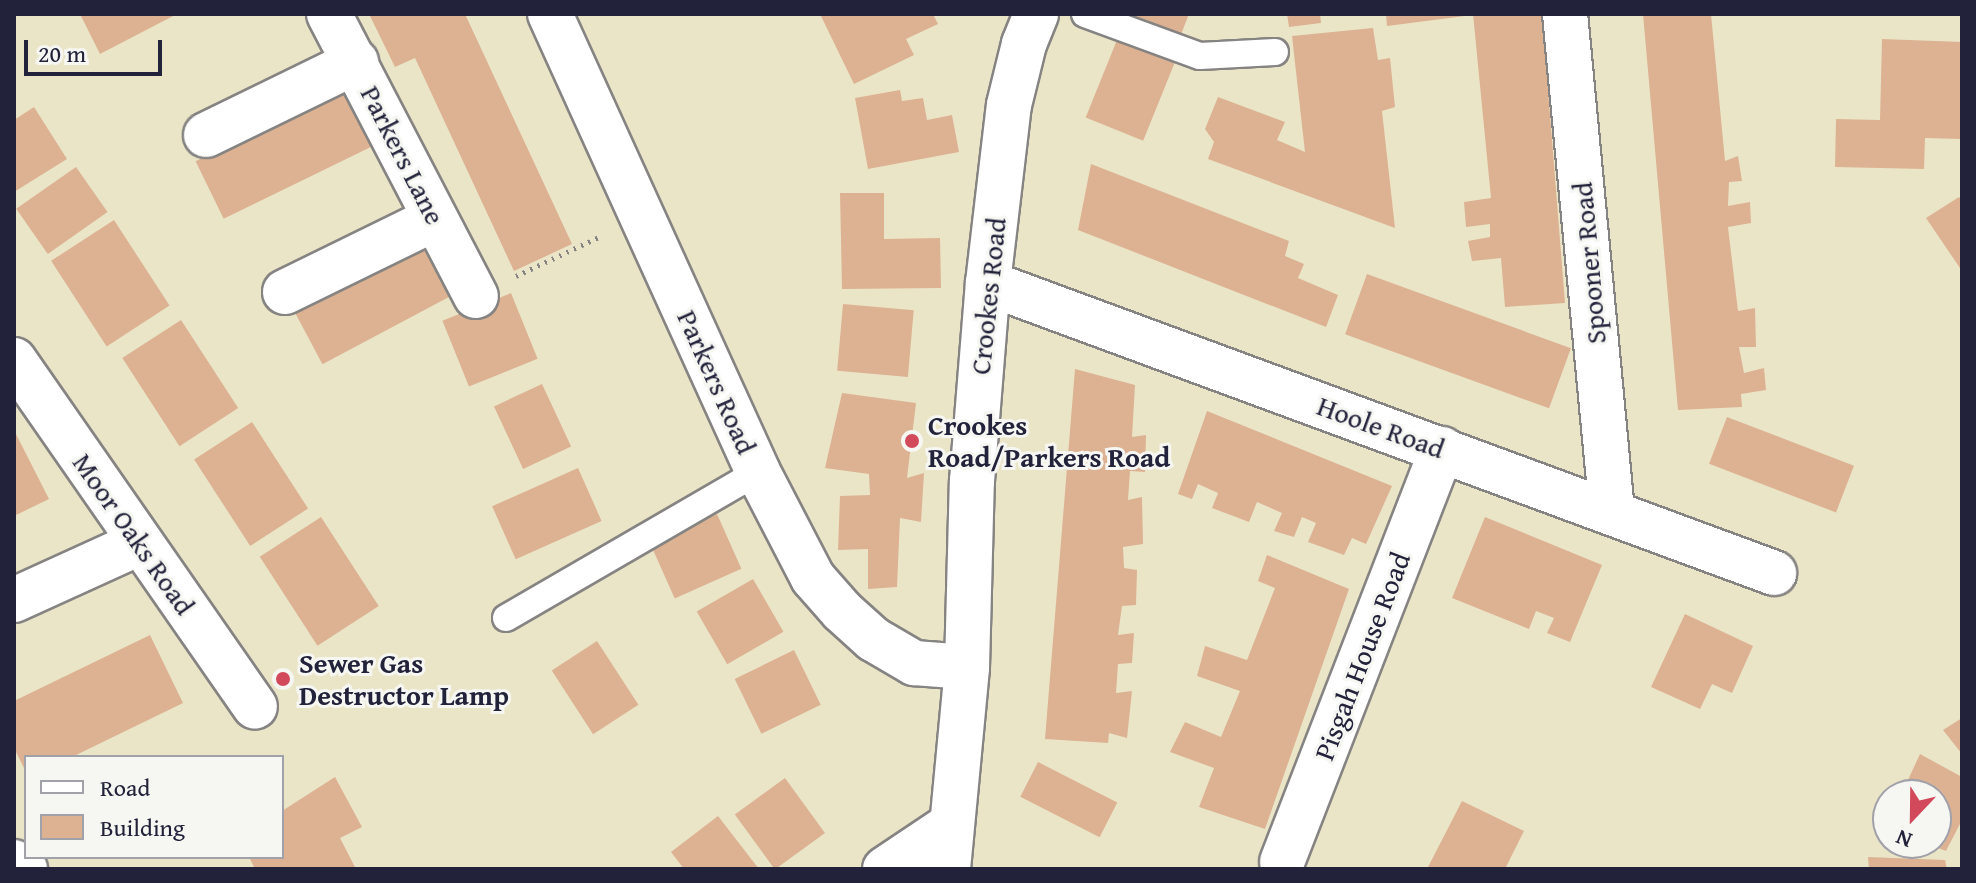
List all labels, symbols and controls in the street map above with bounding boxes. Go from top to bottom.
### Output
scale bar [28,24,166,74]
text: 20 m [38,36,86,71]
street label: Parkers Lane [354,80,452,230]
street label: Spooner Road [1565,181,1613,345]
street label: Crookes Road [963,216,1013,376]
street label: Parkers Road [670,305,764,459]
street label: Hoole Road [1313,388,1449,466]
place label: Crookes Road/Parkers Road [928,408,1170,474]
marker: Crookes Road/Parkers Road [903,432,921,450]
street label: Moor Oaks Road [66,447,202,621]
street label: Pisgah House Road [1307,547,1417,765]
place label: Sewer Gas Destructor Lamp [299,646,509,712]
marker: Sewer Gas Destructor Lamp [274,670,292,688]
legend [24,755,284,859]
text: Road [100,770,150,805]
north arrow [1872,779,1952,859]
text: Building [100,810,185,845]
text: N [1891,822,1917,857]

